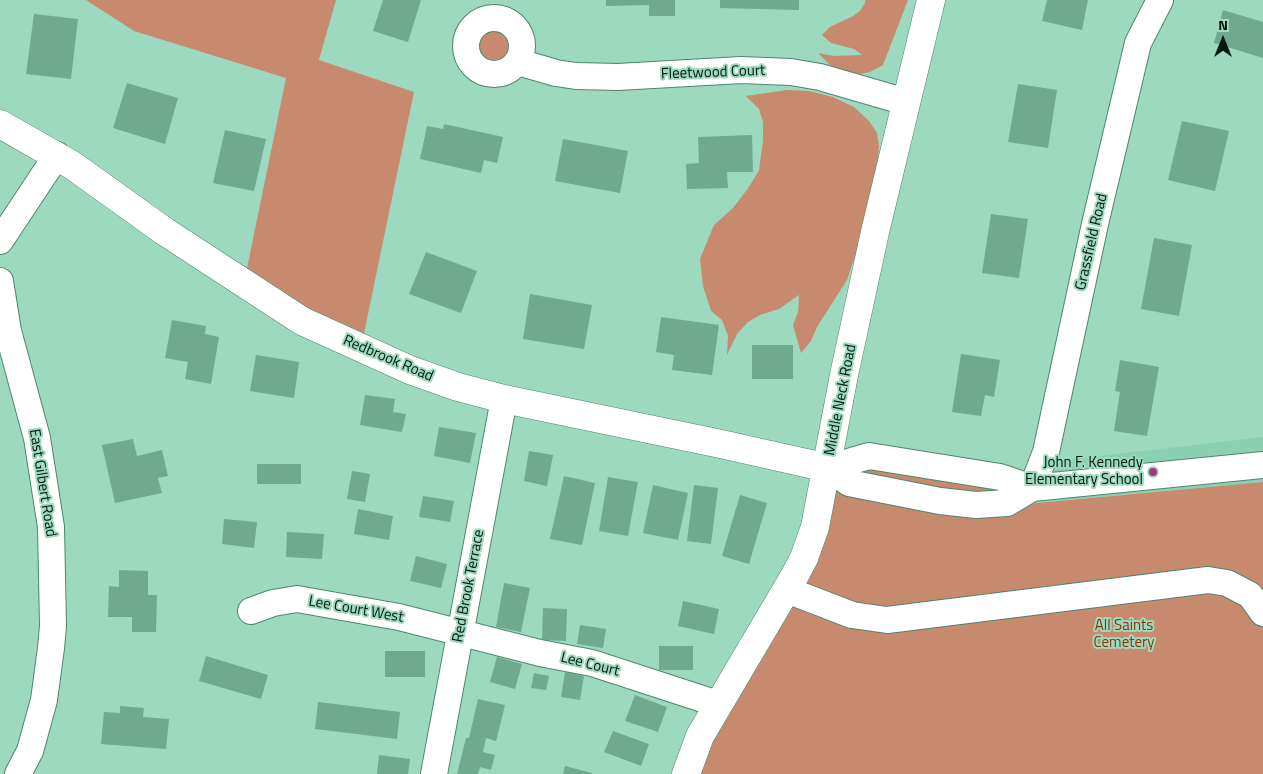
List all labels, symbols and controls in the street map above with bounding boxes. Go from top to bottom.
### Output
text: N [1218,14,1228,35]
north arrow [1198,15,1248,65]
street label: Fleetwood Court [660,62,766,84]
street label: Grassfield Road [1072,192,1112,292]
street label: Redbrook Road [340,332,436,386]
street label: Middle Neck Road [821,343,861,457]
street label: East Gilbert Road [25,428,59,538]
place label: John F. Kennedy Elementary School [1025,454,1143,489]
marker: John F. Kennedy Elementary School [1147,466,1159,478]
street label: Red Brook Terrace [449,528,489,644]
street label: Lee Court West [307,593,405,627]
park label: All Saints Cemetery [1094,617,1154,652]
street label: Lee Court [559,649,621,681]

